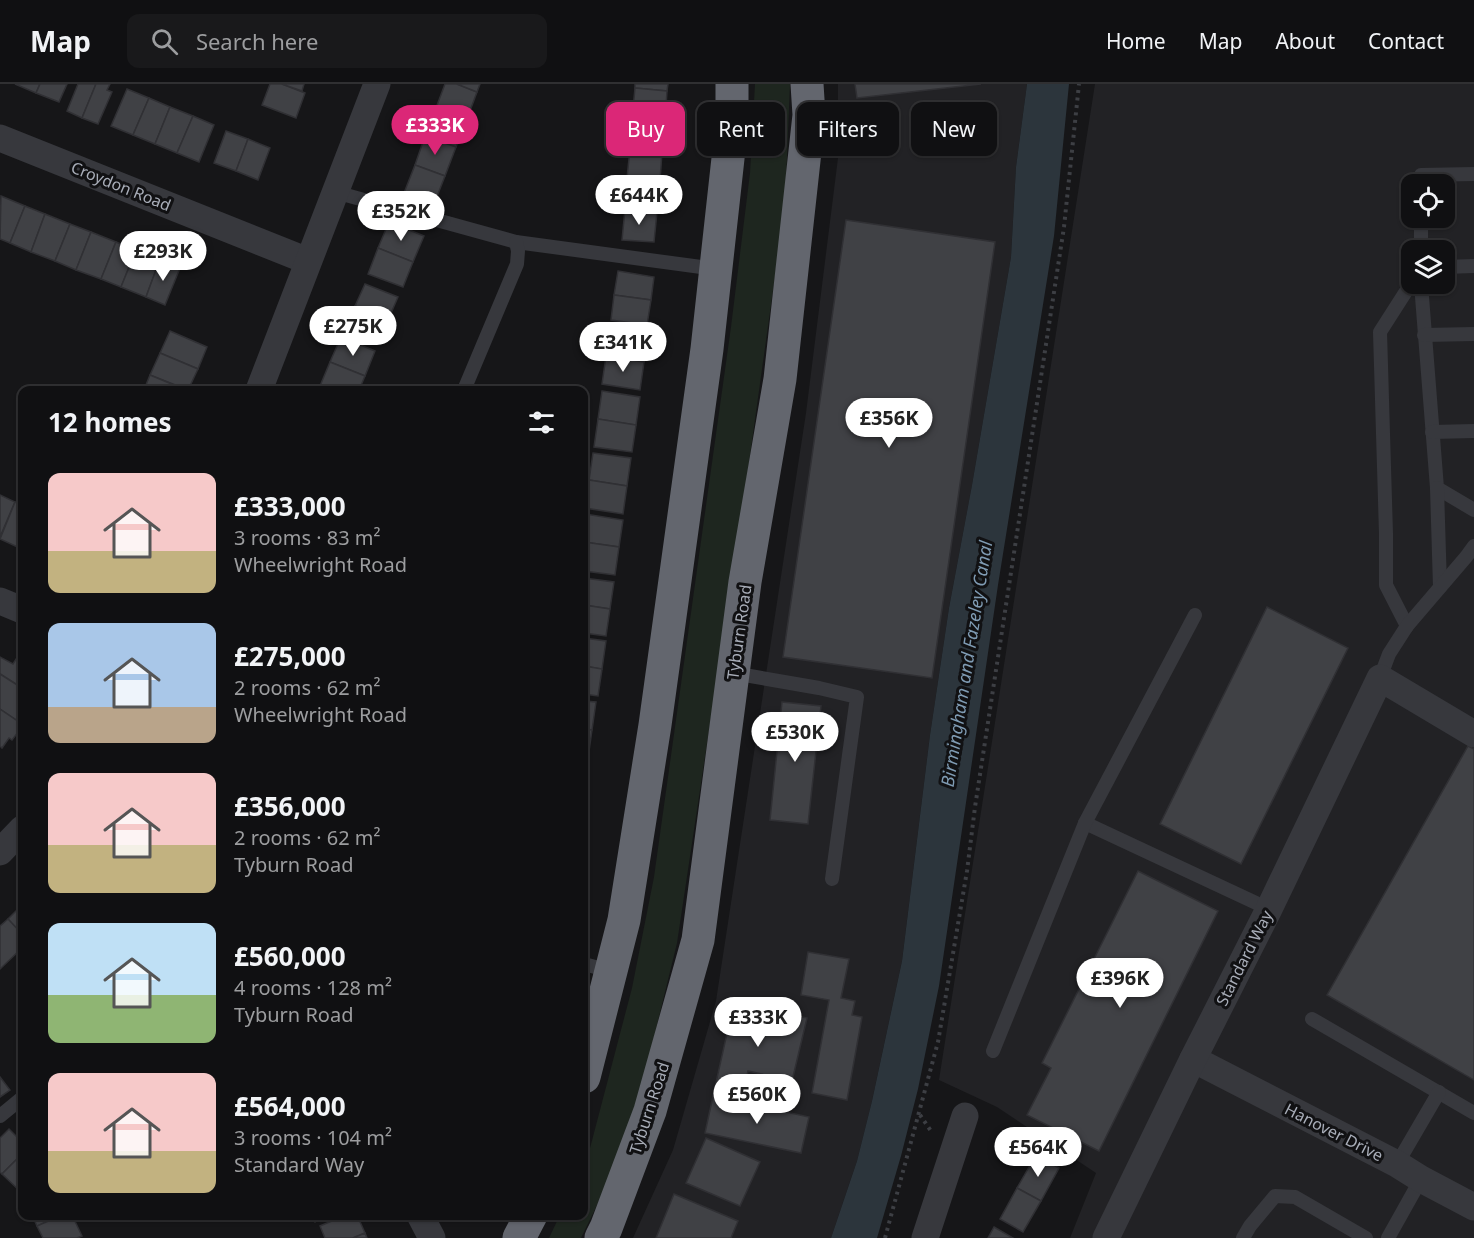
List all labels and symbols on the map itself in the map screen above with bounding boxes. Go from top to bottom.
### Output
pin: £333K [393,105,477,156]
street label: Croydon Road [68,156,174,216]
pin: £644K [597,175,681,226]
pin: £352K [359,191,443,242]
pin: £293K [121,231,205,282]
pin: £275K [311,306,395,357]
pin: £341K [581,322,665,373]
pin: £356K [847,398,931,449]
water label: Birmingham and Fazeley Canal [935,539,997,789]
street label: Tyburn Road [721,583,757,681]
pin: £530K [753,712,837,763]
street label: Standard Way [1211,906,1278,1009]
pin: £396K [1078,958,1162,1009]
pin: £333K [716,997,800,1048]
street label: Tyburn Road [624,1059,674,1157]
pin: £560K [715,1074,799,1125]
street label: Hanover Drive [1281,1098,1387,1166]
pin: £564K [996,1127,1080,1178]

